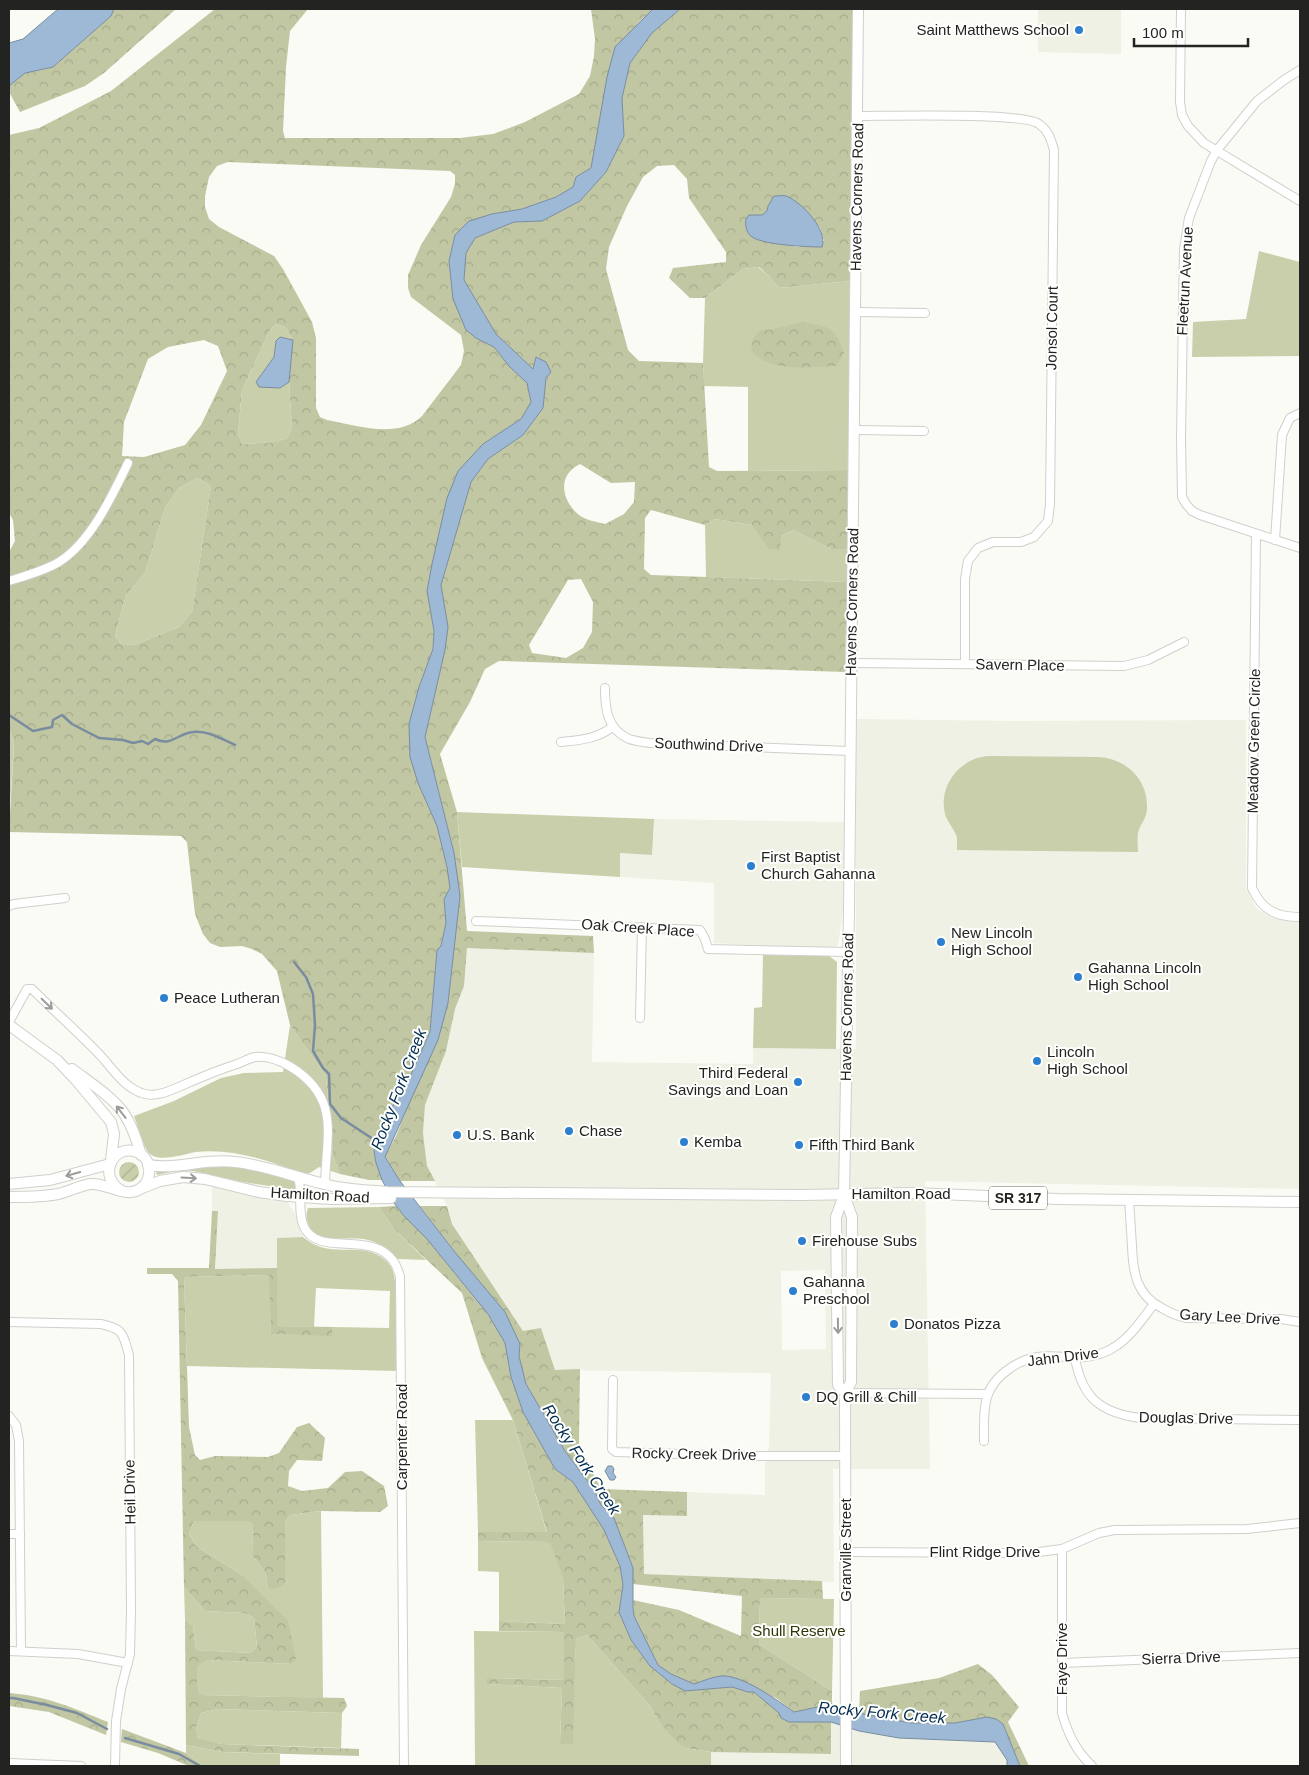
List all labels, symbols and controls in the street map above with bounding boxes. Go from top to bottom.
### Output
scale bar [1134,15,1248,47]
place label: Saint Matthews School [916,21,1069,38]
marker: Saint Matthews School [1073,24,1085,36]
text: 100 m [1142,24,1184,41]
street label: Havens Corners Road [847,123,866,271]
street label: Fleetrun Avenue [1173,226,1196,336]
street label: Jonsol Court [1042,285,1061,370]
street label: Havens Corners Road [842,528,861,676]
street label: Savern Place [975,655,1065,674]
street label: Meadow Green Circle [1244,668,1263,814]
street label: Southwind Drive [654,734,764,755]
place label: First Baptist Church Gahanna [761,848,876,882]
marker: First Baptist Church Gahanna [745,860,757,872]
street label: Oak Creek Place [581,915,695,940]
place label: New Lincoln High School [951,924,1033,958]
street label: Havens Corners Road [837,933,856,1081]
marker: New Lincoln High School [935,936,947,948]
place label: Gahanna Lincoln High School [1088,959,1201,993]
marker: Gahanna Lincoln High School [1072,971,1084,983]
place label: Peace Lutheran [174,989,280,1006]
marker: Peace Lutheran [158,992,170,1004]
one-way arrow [41,998,53,1010]
water label: Rocky Fork Creek [368,1025,430,1152]
place label: Lincoln High School [1047,1043,1128,1077]
marker: Lincoln High School [1031,1055,1043,1067]
place label: Third Federal Savings and Loan [668,1064,788,1098]
marker: Third Federal Savings and Loan [792,1076,804,1088]
one-way arrow [116,1105,126,1119]
place label: Chase [579,1122,622,1139]
marker: Chase [563,1125,575,1137]
place label: U.S. Bank [467,1126,535,1143]
marker: U.S. Bank [451,1129,463,1141]
place label: Kemba [694,1133,742,1150]
marker: Kemba [678,1136,690,1148]
place label: Fifth Third Bank [809,1136,915,1153]
marker: Fifth Third Bank [793,1139,805,1151]
one-way arrow [65,1170,81,1180]
one-way arrow [180,1173,196,1182]
street label: Hamilton Road [270,1183,370,1206]
street label: Hamilton Road [851,1185,951,1202]
road number: SR 317 [989,1186,1047,1210]
place label: Firehouse Subs [812,1232,917,1249]
marker: Firehouse Subs [796,1235,808,1247]
place label: Gahanna Preschool [803,1273,870,1307]
marker: Gahanna Preschool [787,1285,799,1297]
street label: Gary Lee Drive [1179,1305,1281,1328]
place label: Donatos Pizza [904,1315,1001,1332]
one-way arrow [833,1318,843,1334]
marker: Donatos Pizza [888,1318,900,1330]
street label: Jahn Drive [1026,1344,1100,1369]
street label: Carpenter Road [393,1384,410,1490]
place label: DQ Grill & Chill [816,1388,917,1405]
marker: DQ Grill & Chill [800,1391,812,1403]
water label: Rocky Fork Creek [540,1401,624,1518]
street label: Douglas Drive [1139,1408,1233,1427]
street label: Rocky Creek Drive [631,1444,757,1463]
street label: Heil Drive [120,1459,139,1525]
street label: Granville Street [837,1497,854,1602]
street label: Flint Ridge Drive [930,1543,1040,1560]
park label: Shull Reserve [752,1622,846,1639]
street label: Faye Drive [1053,1623,1070,1695]
street label: Sierra Drive [1141,1648,1221,1667]
water label: Rocky Fork Creek [817,1698,947,1727]

